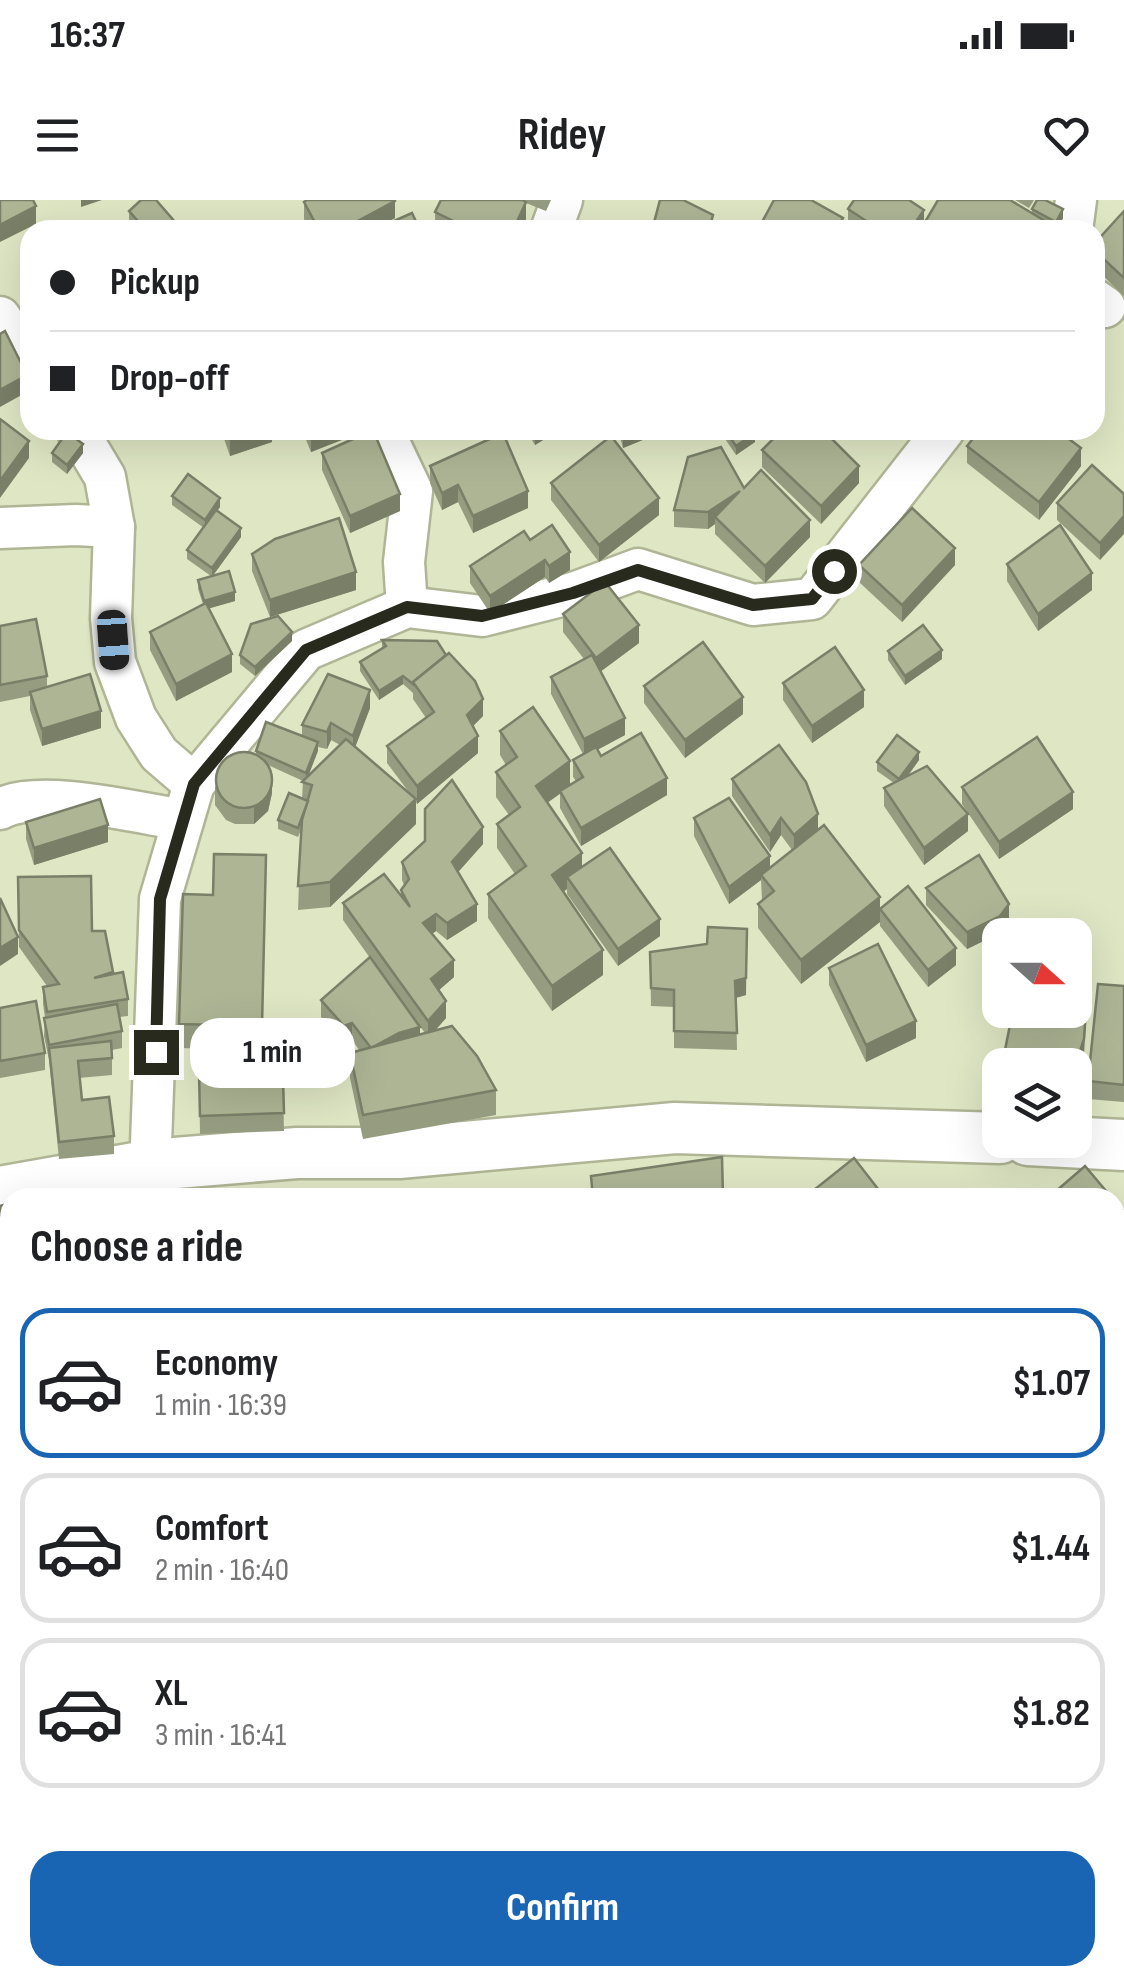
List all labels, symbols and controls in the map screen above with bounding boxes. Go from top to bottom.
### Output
text: 16:37 [50,13,125,58]
icon: menu [30,108,85,163]
text: Ridey [518,108,606,163]
icon: heart [1039,108,1094,163]
text: Pickup [110,260,200,305]
text: Drop-off [110,356,229,401]
route start [812,549,857,594]
car [96,609,130,671]
north arrow [982,918,1092,1028]
map controls [982,918,1092,1158]
callout: 1 min [191,1017,356,1087]
route end [134,1030,179,1075]
text: 1 min [243,1033,302,1072]
button: layers [982,1048,1092,1158]
text: Choose a ride [30,1220,243,1275]
icon: car [35,1338,125,1428]
text: Economy [155,1341,278,1386]
text: $1.07 [1012,1361,1090,1406]
text: 1 min · 16:39 [155,1386,287,1425]
icon: car [35,1503,125,1593]
text: Comfort [155,1506,269,1551]
text: $1.44 [1010,1526,1090,1571]
text: 2 min · 16:40 [155,1551,289,1590]
icon: car [35,1668,125,1758]
text: XL [155,1671,188,1716]
text: $1.82 [1011,1691,1090,1736]
text: 3 min · 16:41 [155,1716,286,1755]
button: Confirm [30,1851,1095,1966]

